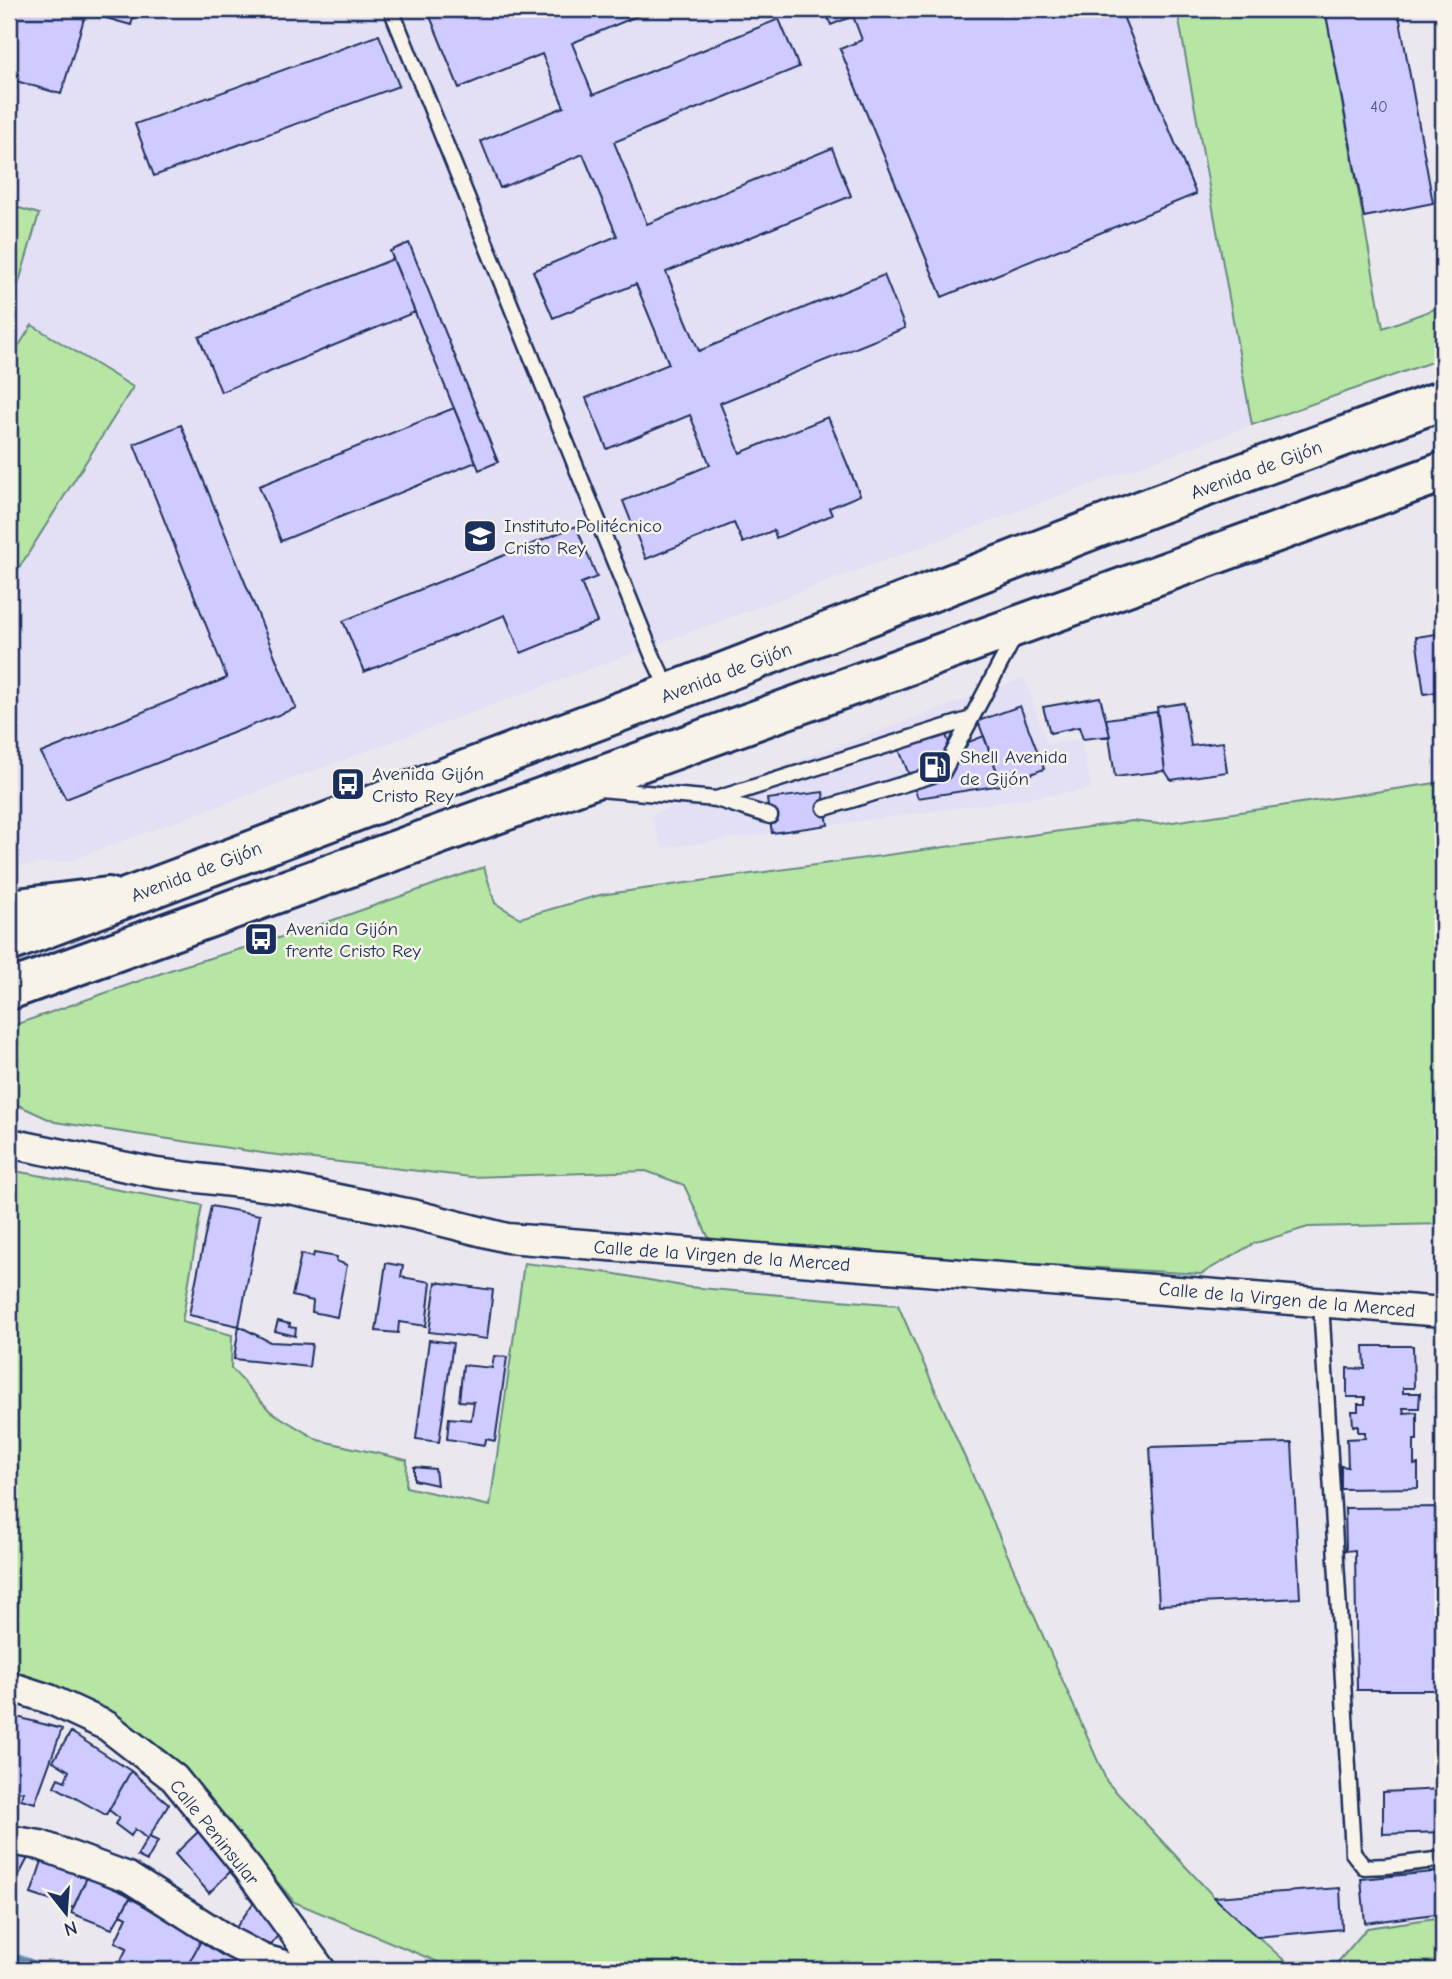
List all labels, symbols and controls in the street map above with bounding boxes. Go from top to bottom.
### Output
house number: 40 [1370,98,1388,116]
street label: Avenida de Gijón [1188,436,1325,504]
place label: Instituto Politécnico Cristo Rey [504,515,662,559]
school or university icon: Instituto Politécnico Cristo Rey [461,517,499,555]
street label: Avenida de Gijón [658,638,795,708]
place label: Shell Avenida de Gijón [960,746,1068,790]
fuel station icon: Shell Avenida de Gijón [916,748,954,786]
place label: Avenida Gijón Cristo Rey [372,763,484,807]
bus stop icon: Avenida Gijón Cristo Rey [329,765,367,803]
street label: Avenida de Gijón [128,837,265,907]
place label: Avenida Gijón frente Cristo Rey [285,918,422,962]
bus stop icon: Avenida Gijón frente Cristo Rey [242,920,280,958]
street label: Calle de la Virgen de la Merced [593,1236,851,1276]
street label: Calle de la Virgen de la Merced [1158,1278,1416,1322]
street label: Calle Peninsular [165,1775,264,1890]
north arrow [32,1878,102,1948]
text: N [62,1916,80,1941]

